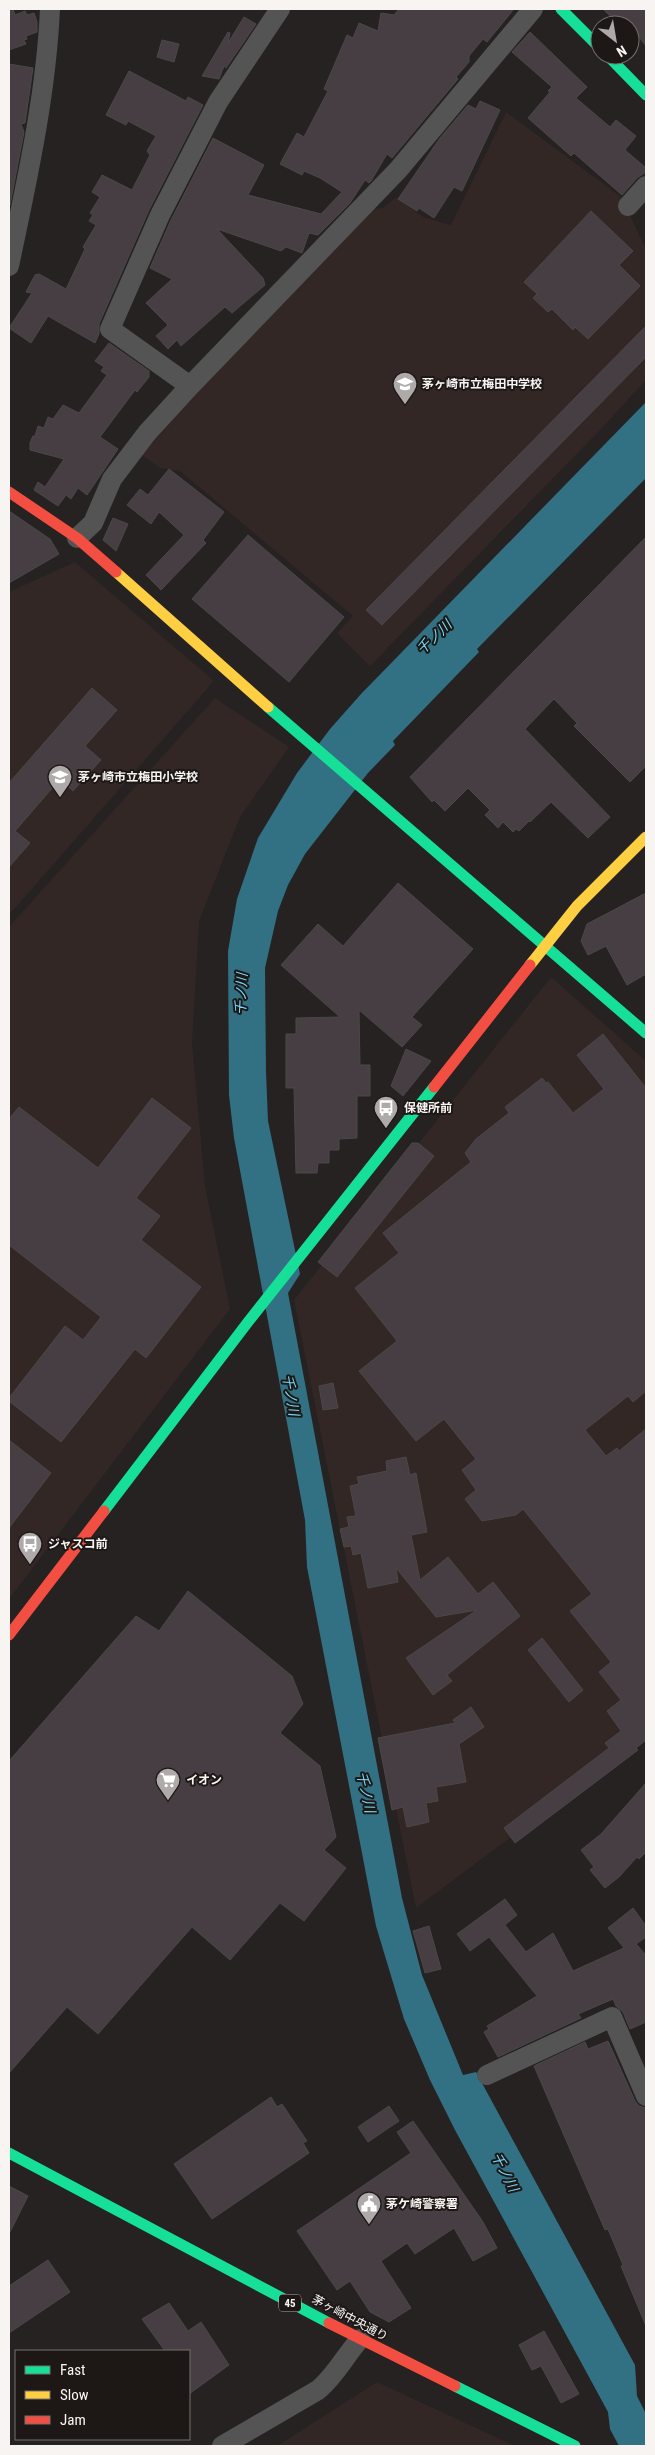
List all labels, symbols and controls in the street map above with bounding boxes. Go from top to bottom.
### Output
north arrow [590,15,640,65]
text: N [614,42,629,60]
school or university icon: 茅ヶ崎市立梅田中学校 [392,371,418,405]
place label: 茅ヶ崎市立梅田中学校 [422,377,542,391]
water label: 千ノ川 [413,615,456,657]
school or university icon: 茅ヶ崎市立梅田小学校 [47,764,73,798]
place label: 茅ヶ崎市立梅田小学校 [78,770,198,784]
water label: 千ノ川 [232,971,250,1015]
bus stop icon: 保健所前 [373,1095,399,1129]
place label: 保健所前 [404,1101,452,1115]
water label: 千ノ川 [279,1373,303,1419]
bus stop icon: ジャスコ前 [17,1531,43,1565]
place label: ジャスコ前 [48,1537,107,1551]
supermarket icon: イオン [155,1767,181,1801]
water label: 千ノ川 [353,1770,379,1816]
place label: イオン [186,1773,222,1787]
water label: 千ノ川 [488,2150,523,2196]
public building icon: 茅ケ崎警察署 [356,2191,382,2225]
place label: 茅ケ崎警察署 [386,2197,458,2211]
street label: 茅ヶ崎中央通り [310,2292,390,2344]
road number: 45 [279,2294,301,2312]
legend [15,2350,190,2440]
text: Fast [60,2361,85,2379]
text: Slow [60,2386,89,2404]
text: Jam [60,2411,86,2429]

